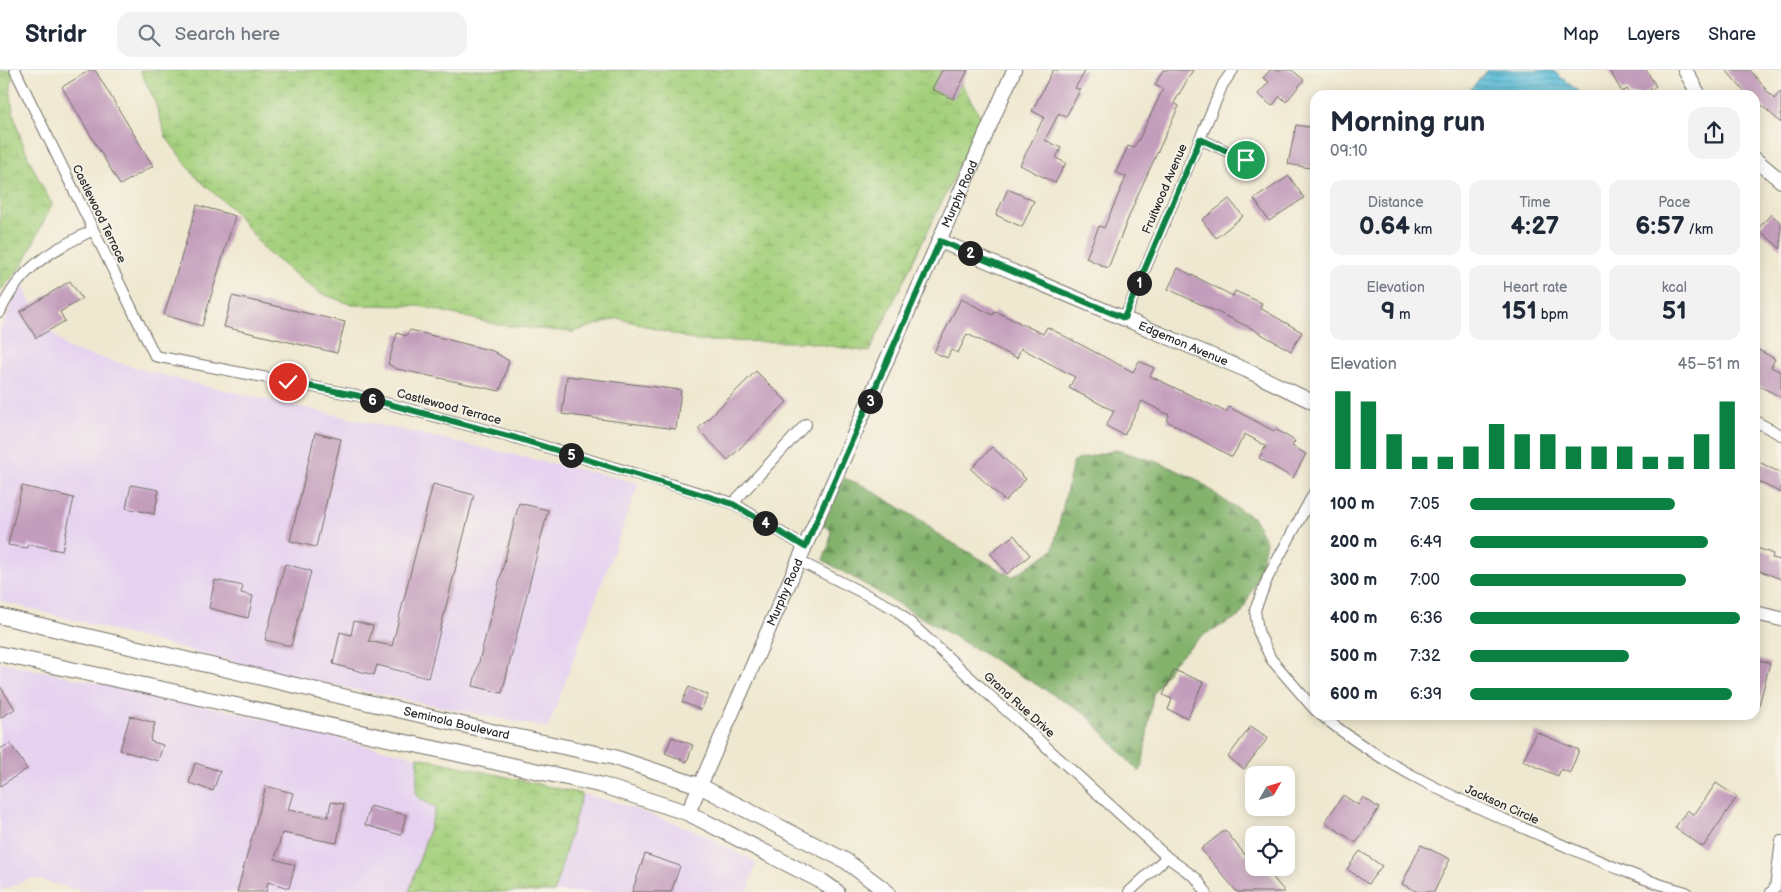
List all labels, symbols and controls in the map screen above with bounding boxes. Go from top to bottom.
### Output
search box [117,12,467,57]
text: Stridr [25,20,87,49]
icon: search [135,21,163,49]
text: Search here [175,23,280,46]
text: Map [1563,24,1599,45]
text: Layers [1627,24,1680,45]
text: Share [1708,24,1756,45]
text: Morning run [1330,106,1485,139]
button: share [1688,107,1740,159]
pin [1225,139,1267,181]
street label: Fruitwood Avenue [1139,142,1191,236]
text: 09:10 [1330,142,1368,161]
icon: arrive [1232,146,1260,174]
street label: Murphy Road [938,158,981,230]
street label: Castlewood Terrace [69,162,129,266]
text: Distance [1368,194,1424,211]
text: Time [1519,194,1551,211]
text: Pace [1658,194,1690,211]
text: 0.64 [1359,211,1410,242]
text: 4:27 [1511,211,1559,242]
text: 6:57 [1635,211,1685,242]
text: km [1410,221,1432,238]
text: /km [1685,221,1713,238]
pin: 2 [958,240,982,266]
text: 2 [966,245,975,262]
pin: 1 [1126,270,1152,296]
text: 1 [1137,275,1142,292]
text: Elevation [1366,279,1425,296]
text: Heart rate [1503,279,1567,296]
text: kcal [1662,279,1687,296]
text: 9 [1381,296,1395,327]
text: 151 [1502,296,1537,327]
text: 51 [1662,296,1687,327]
text: m [1395,306,1411,323]
text: bpm [1537,306,1568,323]
street label: Edgemon Avenue [1136,318,1230,369]
text: Elevation [1330,355,1397,374]
text: 45–51 m [1678,355,1740,374]
pin [267,361,309,403]
icon: check [274,368,302,396]
street label: Castlewood Terrace [395,386,503,428]
pin: 6 [360,388,384,412]
pin: 3 [858,388,882,414]
text: 6 [368,392,377,409]
text: 3 [866,393,875,410]
pin: 5 [558,442,584,468]
text: 5 [567,447,576,464]
text: 100 m [1330,495,1375,514]
text: 7:05 [1410,495,1440,514]
pin: 4 [752,510,778,536]
text: 4 [761,515,770,532]
text: 200 m [1330,533,1377,552]
text: 6:49 [1410,533,1442,552]
street label: Murphy Road [764,556,806,628]
text: 300 m [1330,571,1377,590]
text: 7:00 [1410,571,1440,590]
text: 400 m [1330,609,1377,628]
text: 6:36 [1410,609,1443,628]
text: 500 m [1330,647,1377,666]
text: 7:32 [1410,647,1440,666]
street label: Grand Rue Drive [980,669,1058,741]
text: 600 m [1330,685,1378,704]
text: 6:39 [1410,685,1442,704]
street label: Seminola Boulevard [402,704,511,743]
north arrow [1245,766,1295,816]
map controls [1245,766,1295,876]
street label: Jackson Circle [1463,782,1541,828]
button: locate [1245,826,1295,876]

